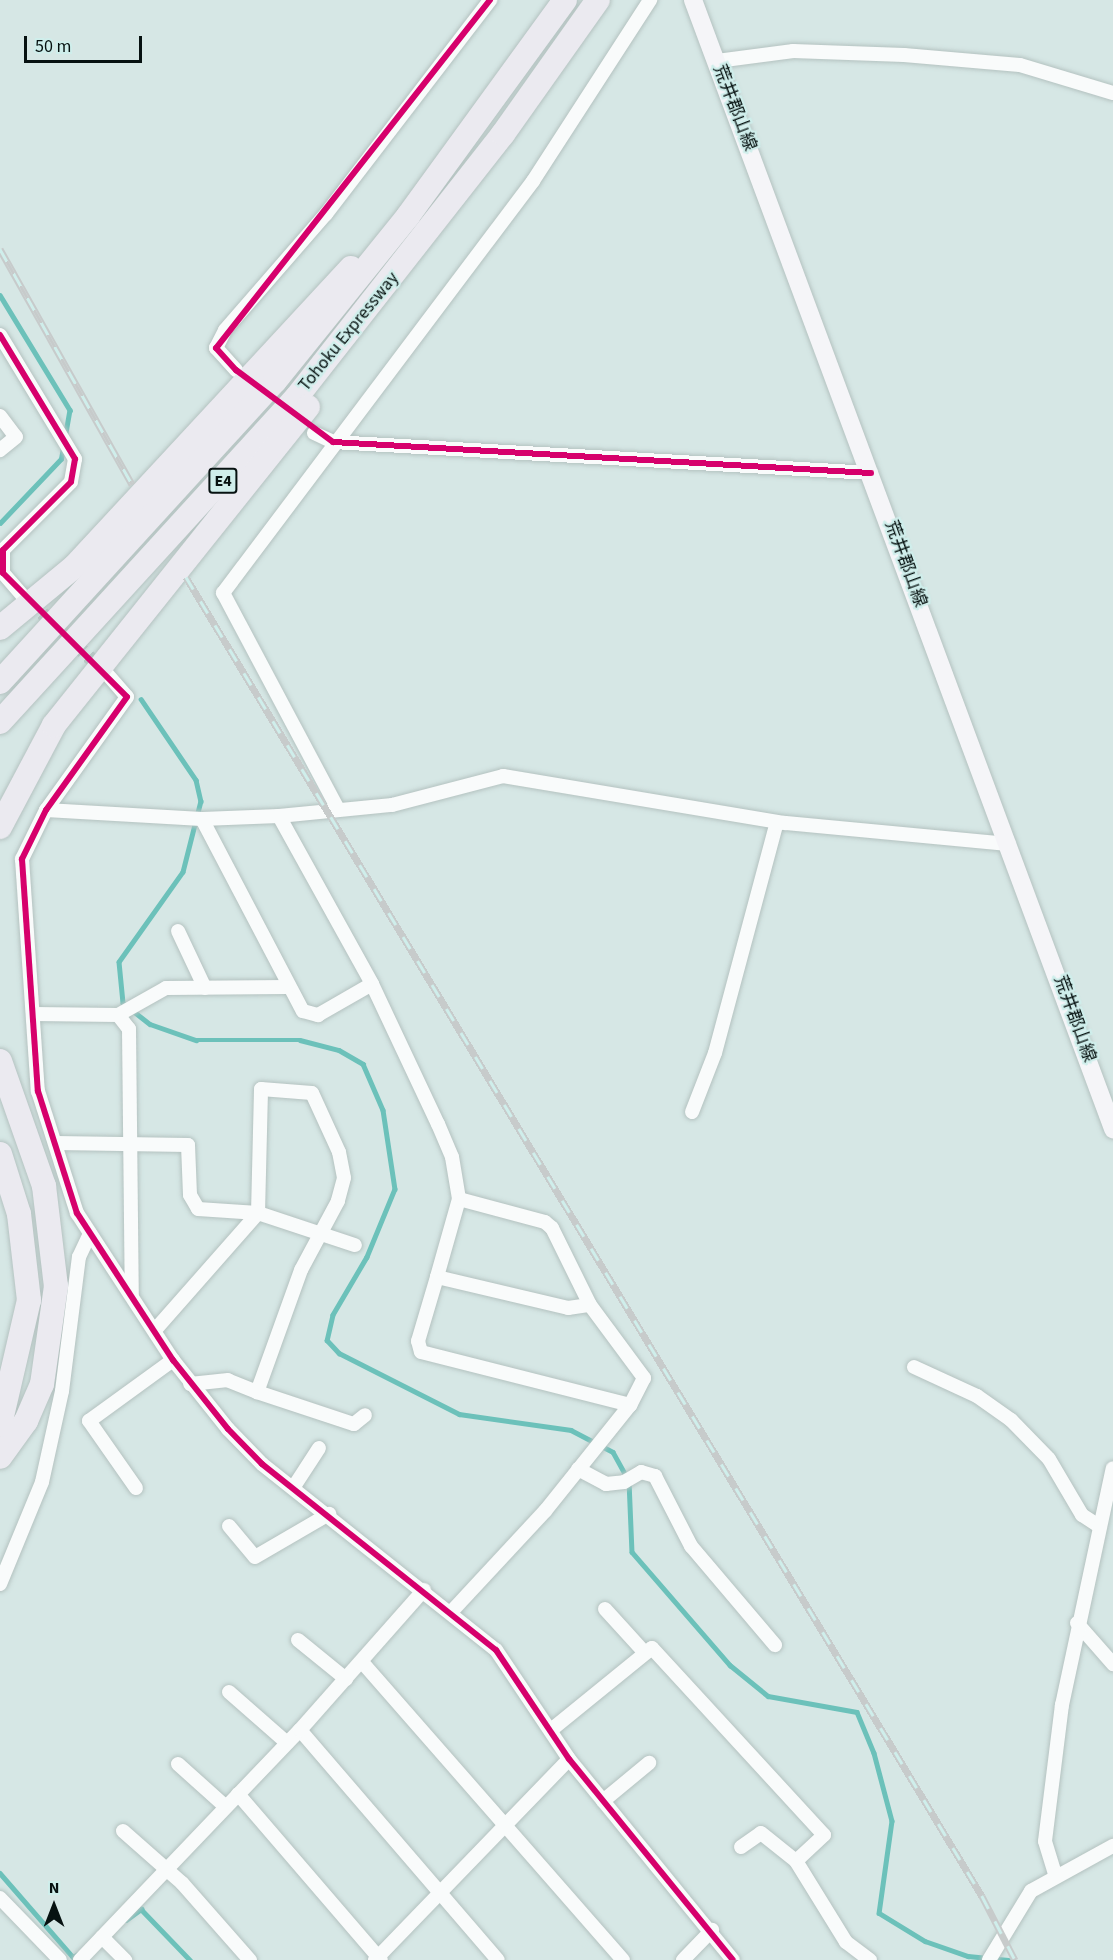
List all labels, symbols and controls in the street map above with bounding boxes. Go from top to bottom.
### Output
scale bar [27,24,146,62]
text: 50 m [35,34,71,59]
street label: 荒井郡山線 [708,62,760,154]
street label: Tohoku Expressway [294,268,404,396]
road number: E4 [208,468,238,494]
street label: 荒井郡山線 [879,518,931,610]
street label: 荒井郡山線 [1048,973,1100,1065]
north arrow [24,1876,84,1936]
text: N [49,1877,59,1899]

